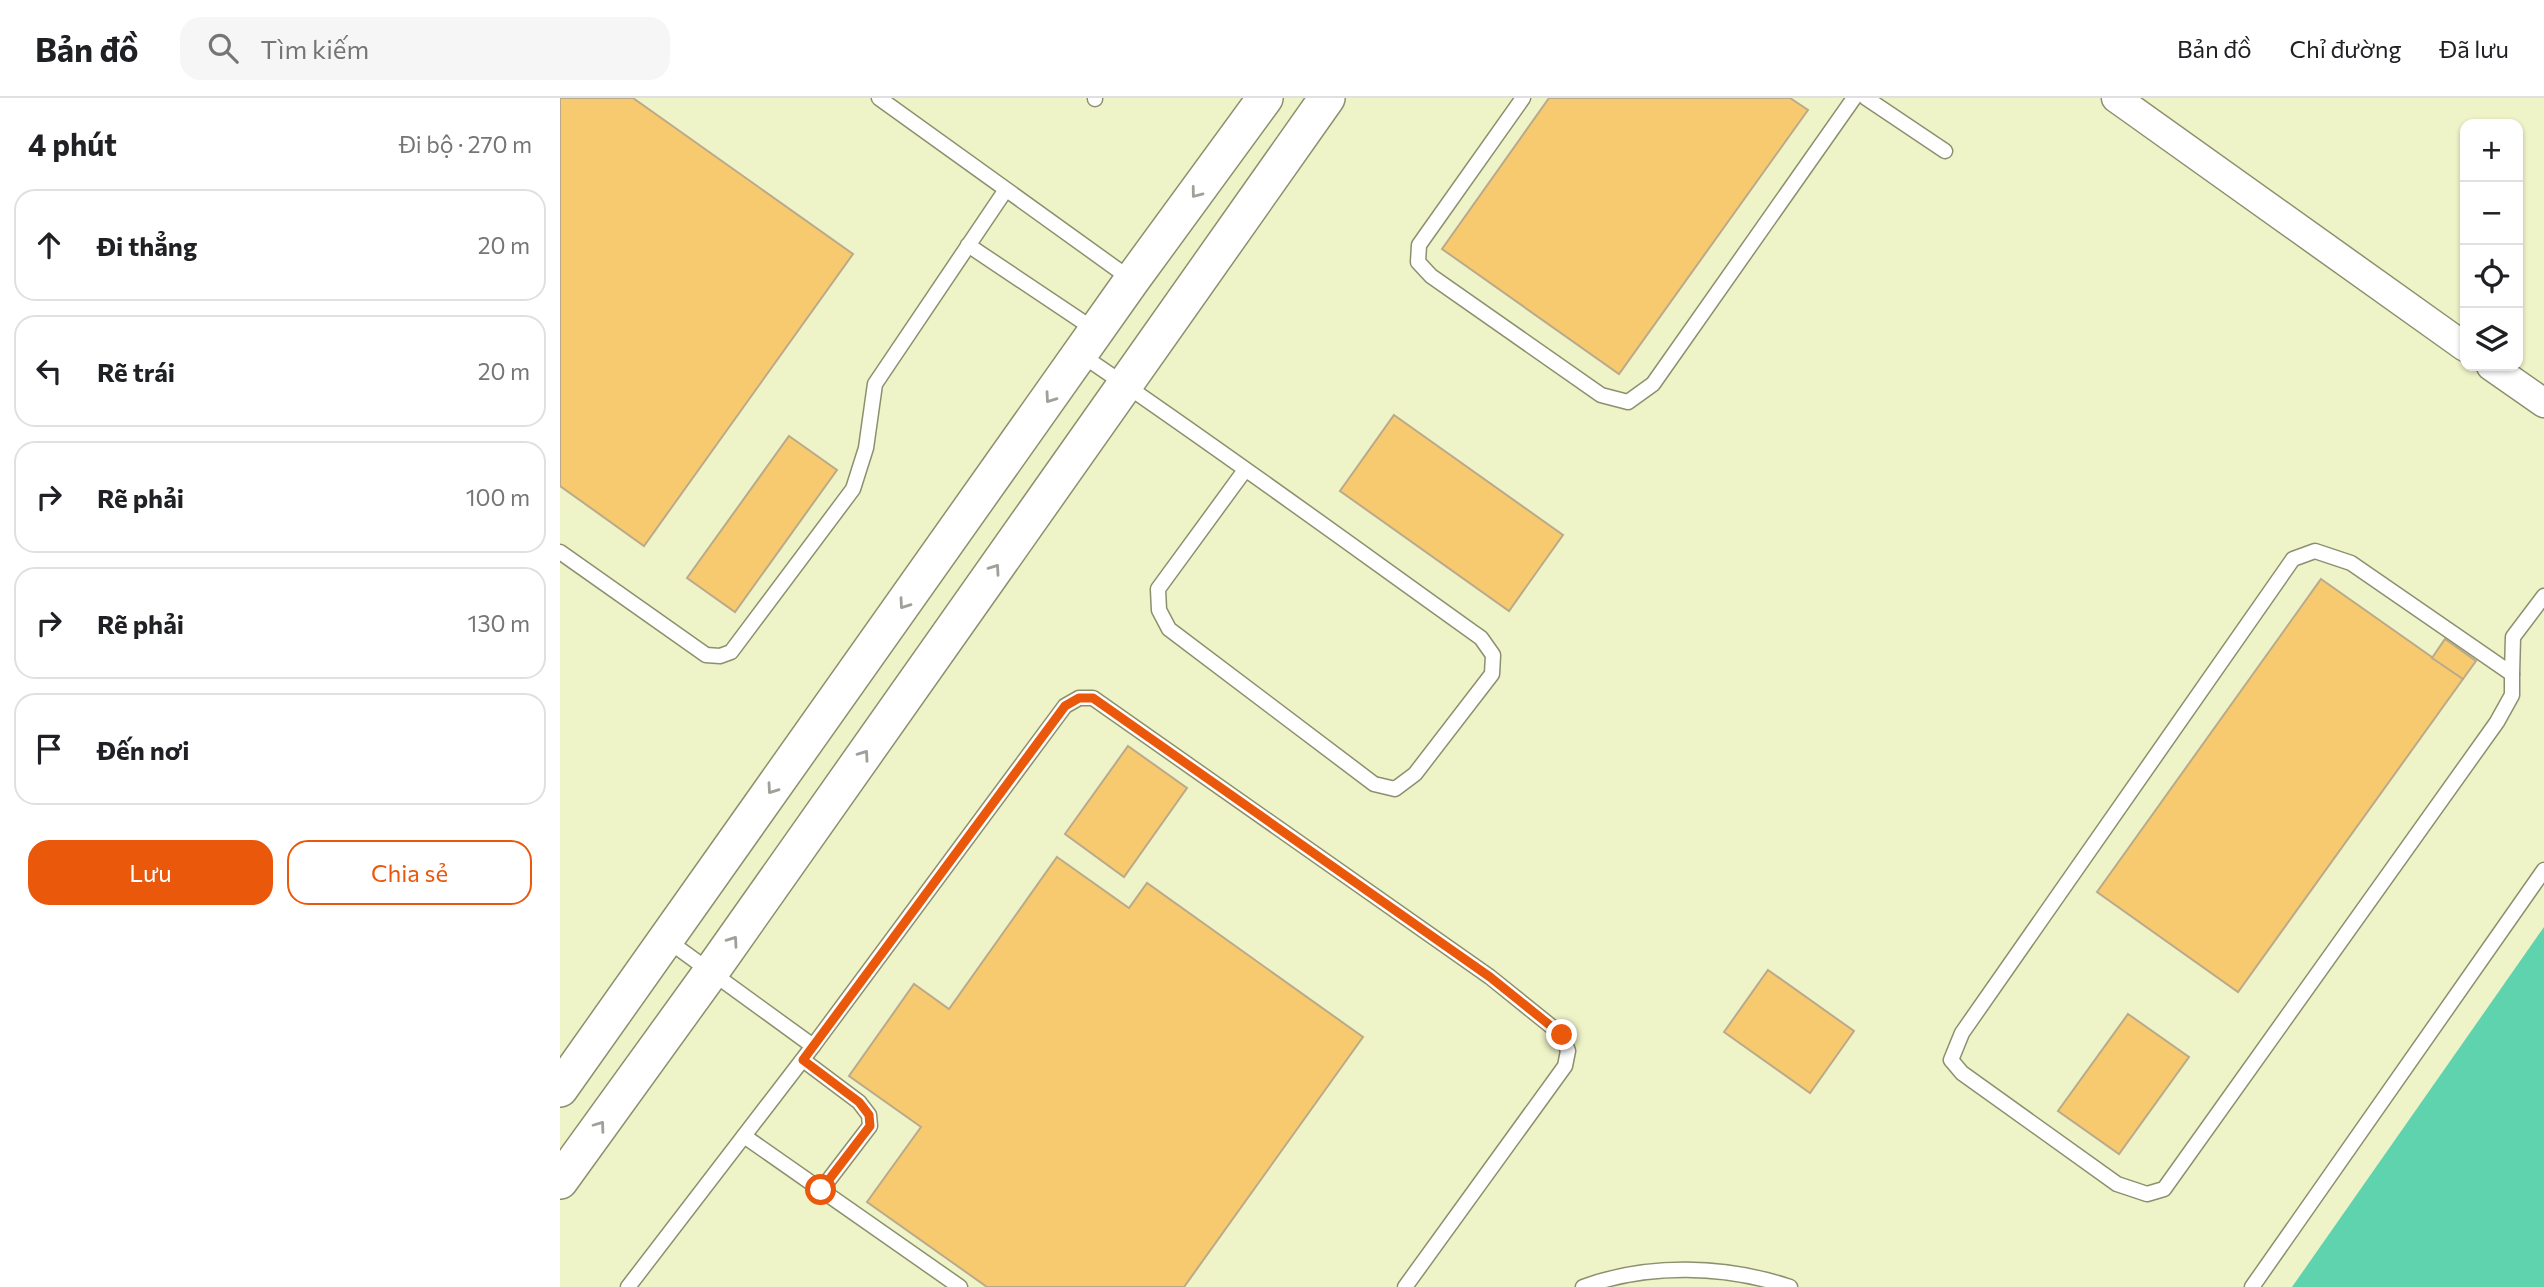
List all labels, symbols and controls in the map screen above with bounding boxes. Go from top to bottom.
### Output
search box [180,17,670,80]
text: Bản đồ [35,28,138,69]
icon: search [204,29,242,67]
text: Tìm kiếm [260,33,369,64]
text: Bản đồ [2177,34,2252,63]
text: Chỉ đường [2290,34,2401,63]
text: Đã lưu [2439,34,2509,63]
map controls [2460,119,2523,371]
button: + [2460,119,2523,182]
text: 4 phút [28,125,117,162]
text: Đi bộ · 270 m [399,130,532,158]
button: − [2460,182,2523,245]
one-way arrow [1192,185,1205,198]
icon: ahead [30,226,68,264]
text: Đi thẳng [97,230,197,261]
text: 20 m [478,231,530,259]
button: locate [2460,245,2523,308]
button: layers [2460,308,2523,371]
icon: left [30,352,68,390]
text: Rẽ trái [97,356,175,387]
text: 20 m [478,357,530,385]
one-way arrow [1046,390,1058,403]
icon: right [30,478,68,516]
text: Rẽ phải [97,482,184,513]
text: 100 m [466,483,530,511]
one-way arrow [987,564,999,577]
one-way arrow [900,596,912,609]
icon: right [30,604,68,642]
text: Rẽ phải [97,608,184,639]
text: 130 m [468,609,530,637]
icon: arrive [30,730,68,768]
text: Đến nơi [97,734,190,765]
one-way arrow [856,750,868,763]
one-way arrow [768,781,780,794]
button: Lưu [28,840,273,905]
button: Chia sẻ [287,840,532,905]
one-way arrow [725,936,737,949]
route end [1546,1019,1577,1050]
one-way arrow [592,1121,604,1134]
route start [805,1174,836,1205]

